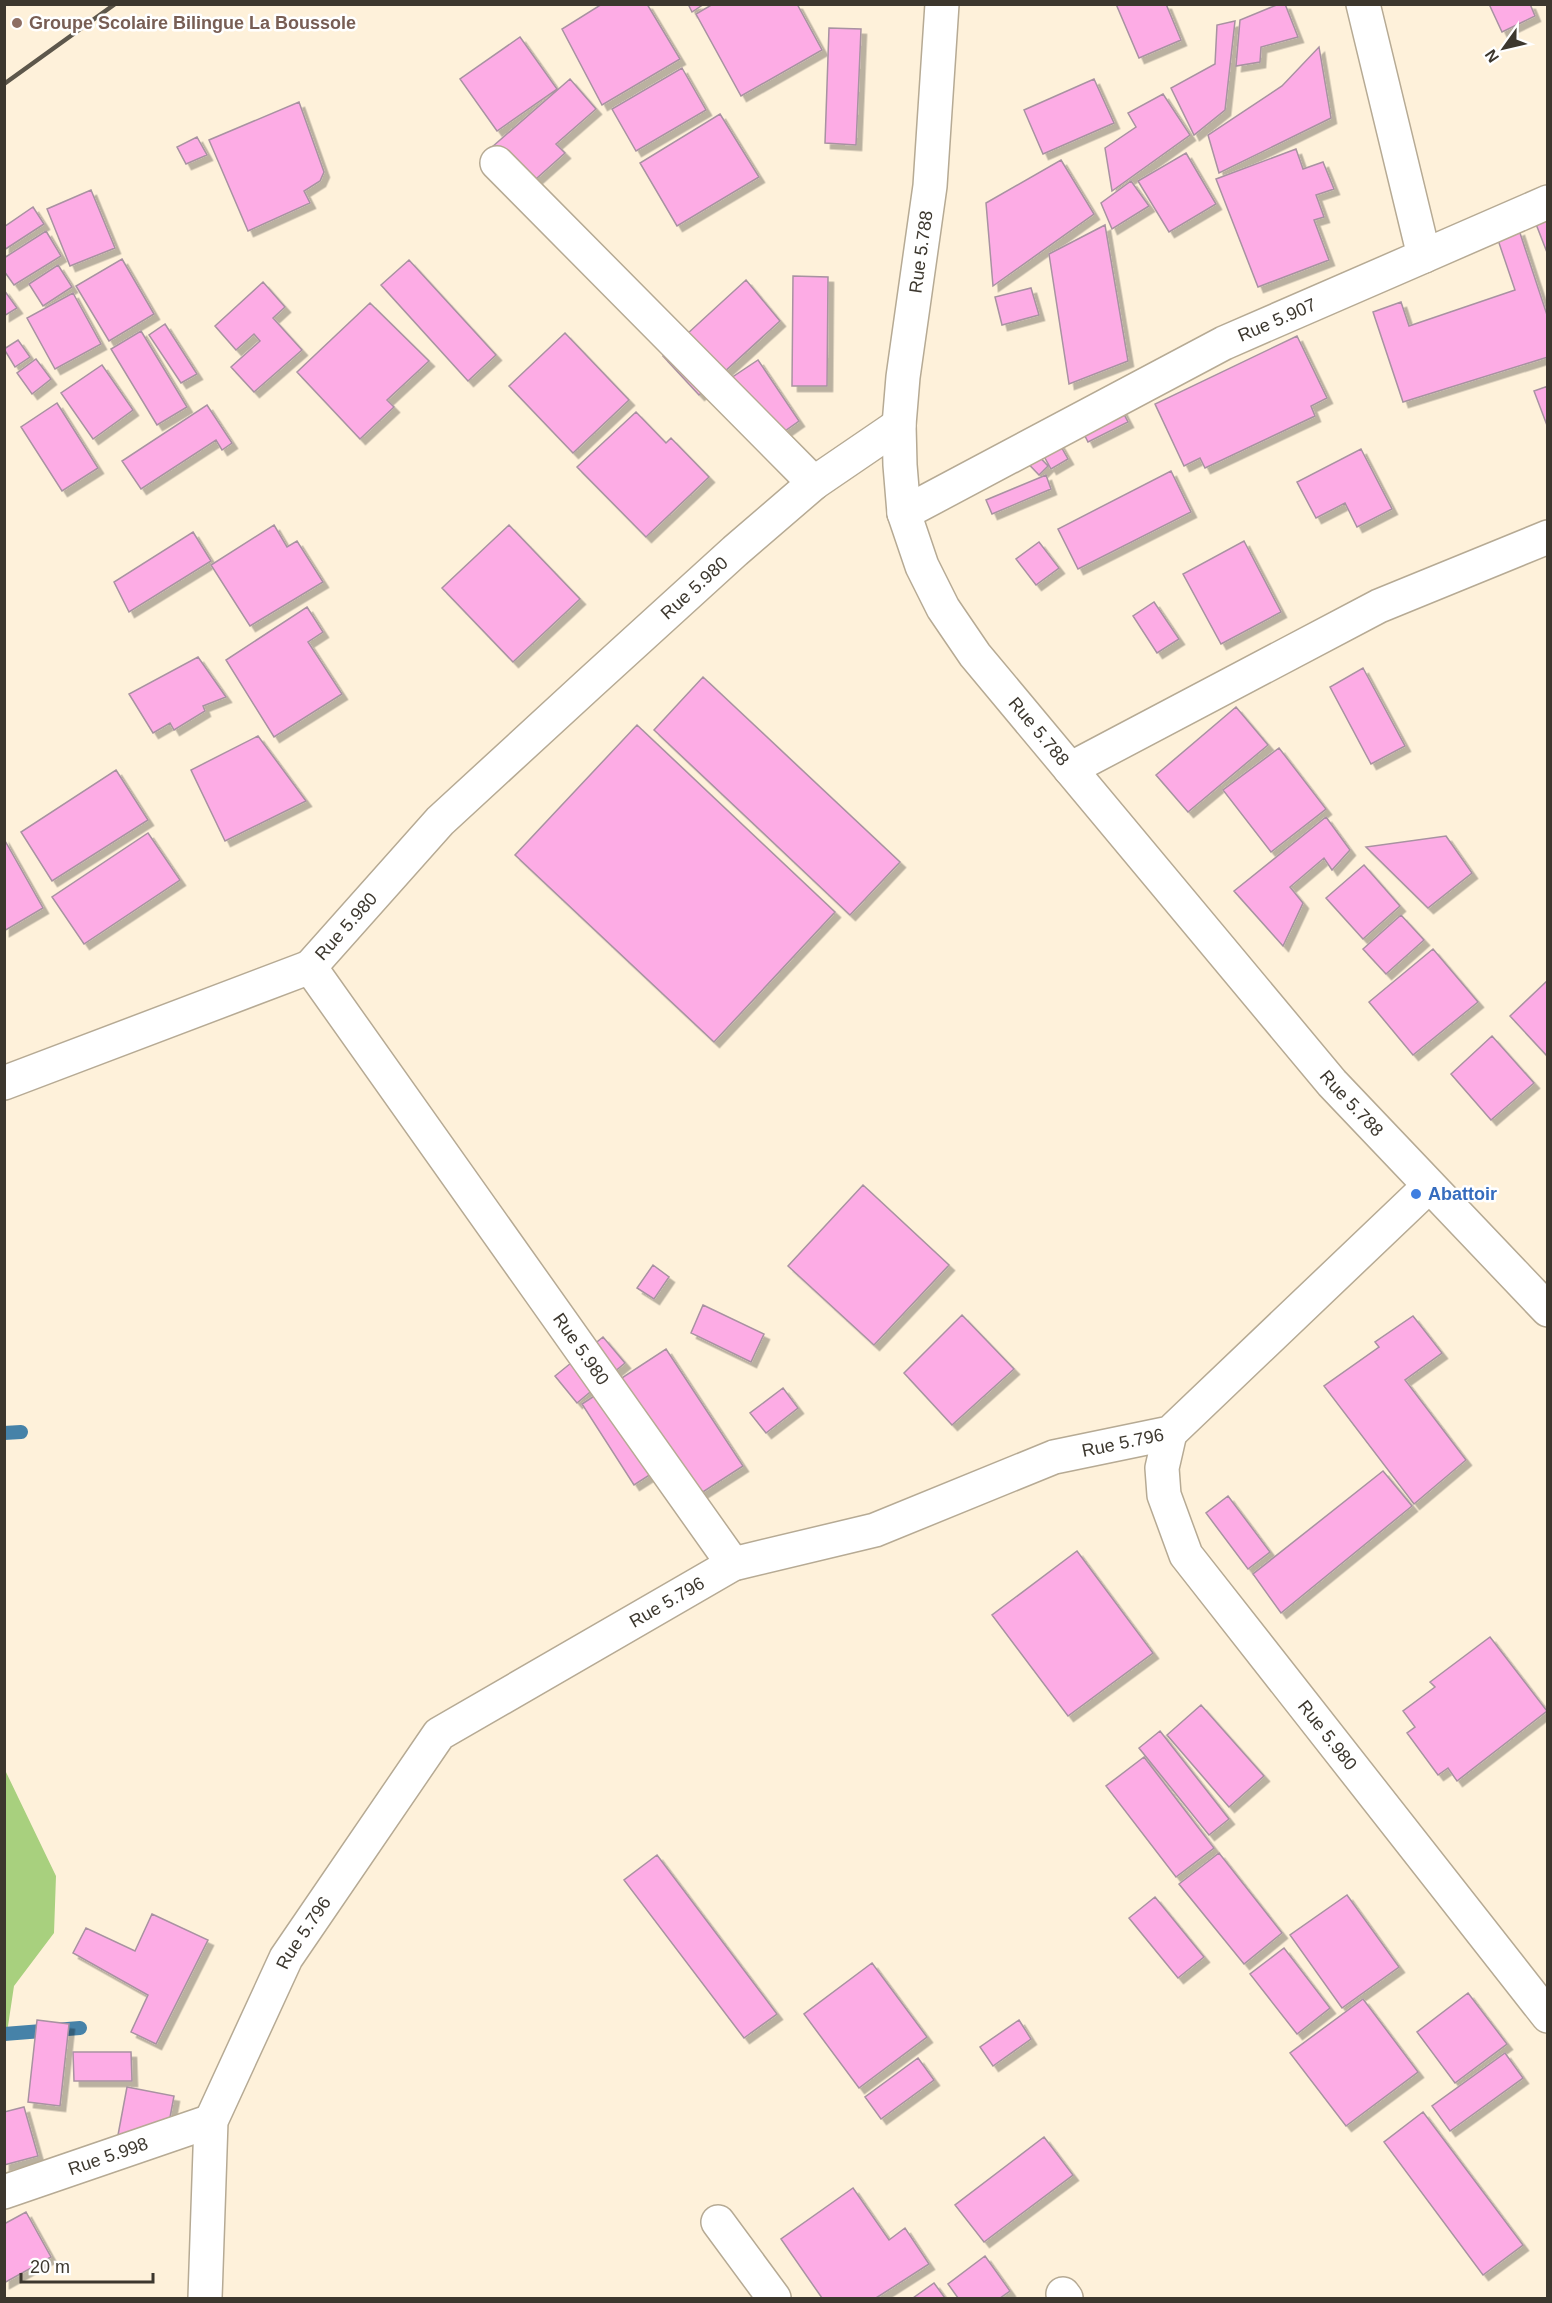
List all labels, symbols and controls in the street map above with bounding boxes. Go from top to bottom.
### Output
place label: Groupe Scolaire Bilingue La Boussole [29,13,356,33]
marker: Groupe Scolaire Bilingue La Boussole [10,16,24,30]
north arrow [1474,18,1534,78]
text: N [1482,47,1502,66]
street label: Rue 5.788 [905,209,937,295]
street label: Rue 5.907 [1235,294,1319,346]
street label: Rue 5.980 [657,553,732,623]
street label: Rue 5.788 [1004,693,1073,770]
street label: Rue 5.980 [311,889,381,964]
street label: Rue 5.788 [1316,1066,1387,1140]
place label: Abattoir [1428,1184,1497,1204]
marker: Abattoir [1409,1187,1423,1201]
street label: Rue 5.980 [549,1309,613,1389]
street label: Rue 5.796 [1080,1425,1166,1461]
street label: Rue 5.796 [626,1573,708,1632]
street label: Rue 5.980 [1294,1696,1361,1774]
street label: Rue 5.796 [272,1893,335,1972]
street label: Rue 5.998 [65,2133,151,2179]
scale bar [21,2246,153,2284]
text: 20 m [30,2257,70,2277]

